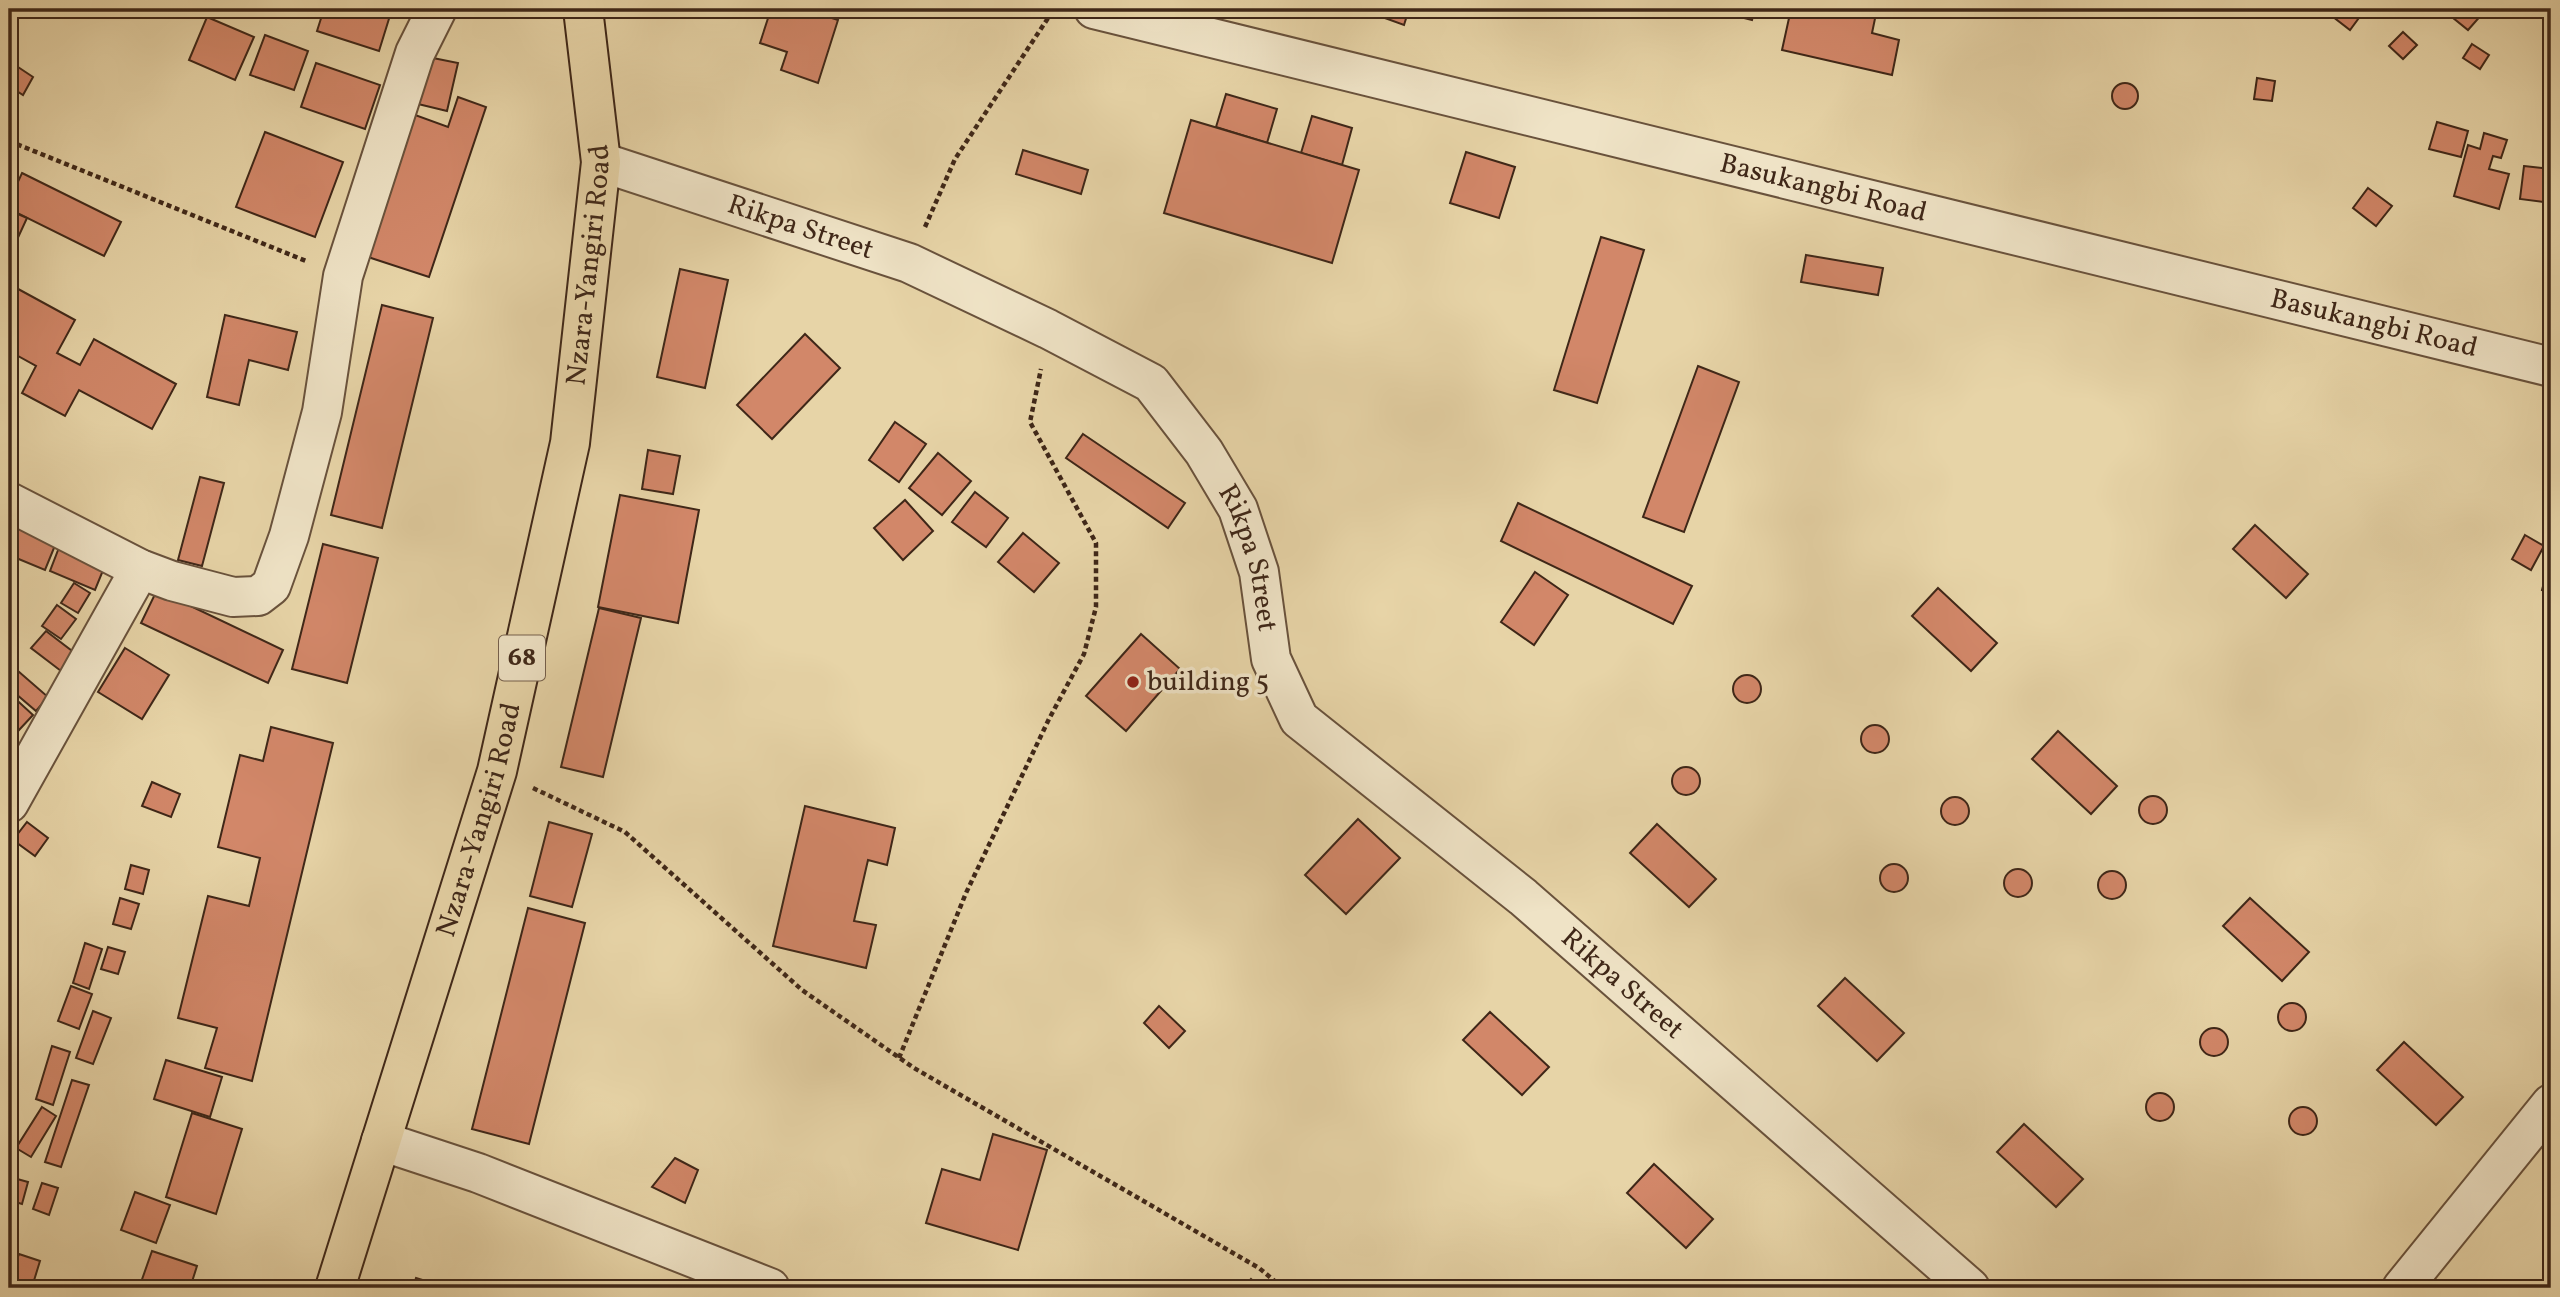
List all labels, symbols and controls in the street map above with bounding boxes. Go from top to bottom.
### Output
street label: Nzara-Yangiri Road [557,142,621,387]
street label: Basukangbi Road [1716,144,1931,232]
street label: Rikpa Street [722,185,879,270]
street label: Basukangbi Road [2266,279,2482,368]
street label: Rikpa Street [1208,477,1286,634]
road number: 68 [499,636,545,680]
place label: building 5 [1147,663,1269,702]
marker: building 5 [1125,674,1141,690]
street label: Nzara-Yangiri Road [427,699,531,942]
street label: Rikpa Street [1552,919,1692,1048]

